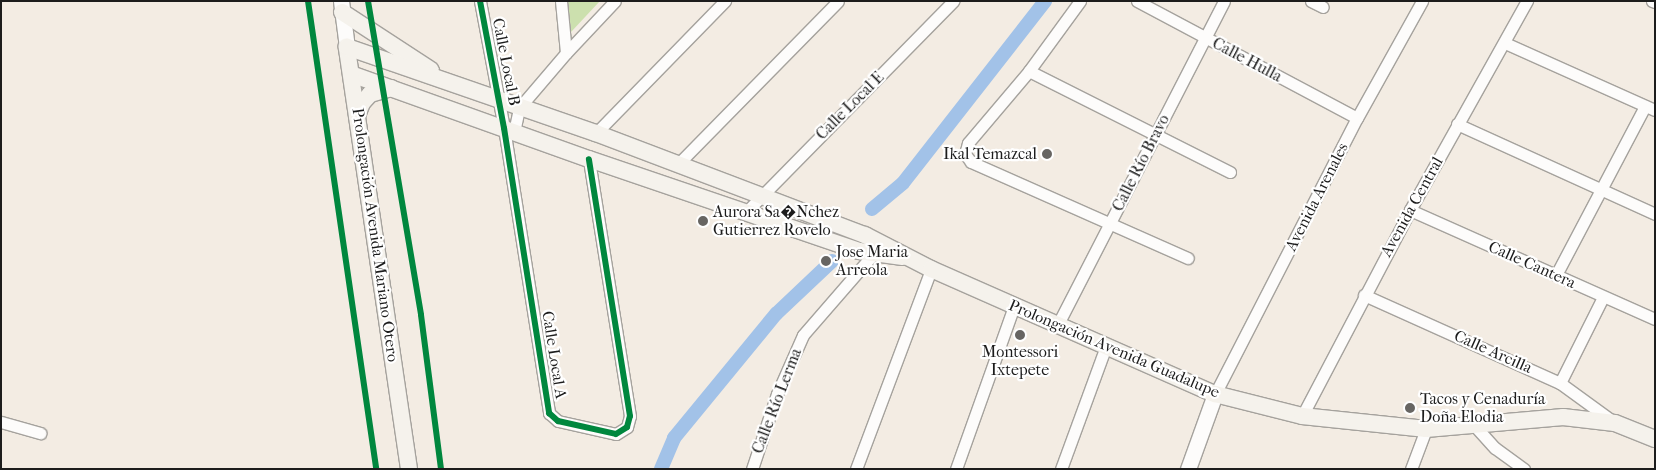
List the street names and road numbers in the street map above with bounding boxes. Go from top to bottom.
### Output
street label: Calle Local B [488,17,524,107]
street label: Calle Hulla [1209,34,1285,86]
street label: Calle Local E [812,68,888,144]
street label: Prolongación Avenida Mariano Otero [348,107,402,363]
street label: Calle Río Bravo [1108,111,1174,215]
street label: Avenida Arenales [1281,140,1353,254]
street label: Avenida Central [1377,154,1447,260]
street label: Calle Cantera [1485,237,1579,293]
street label: Prolongación Avenida Guadalupe [1006,296,1222,402]
street label: Calle Local A [538,310,570,400]
street label: Calle Arcilla [1451,326,1535,378]
street label: Calle Río Lerma [748,346,806,456]

